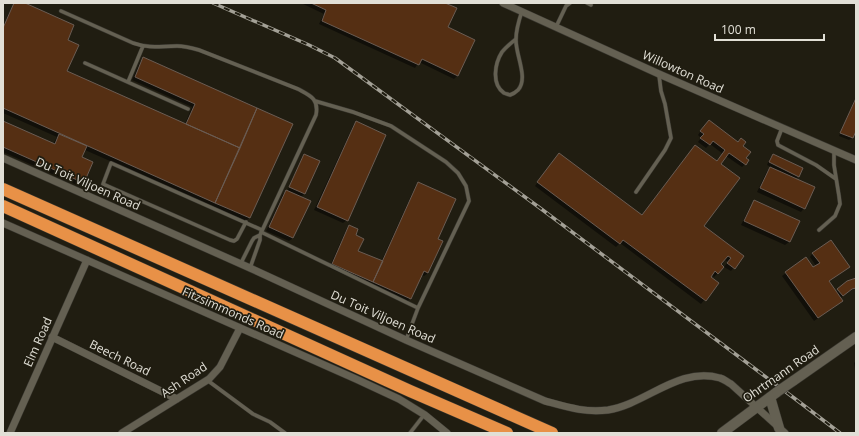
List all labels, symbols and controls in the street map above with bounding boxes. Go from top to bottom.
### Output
scale bar [715,16,824,42]
text: 100 m [721,21,756,38]
street label: Willowton Road [640,46,727,97]
street label: Du Toit Viljoen Road [33,153,143,214]
street label: Fitzsimmonds Road [180,283,287,343]
street label: Du Toit Viljoen Road [328,286,438,347]
street label: Elm Road [19,314,56,369]
street label: Beech Road [87,335,154,380]
street label: Ohrtmann Road [739,341,823,406]
street label: Ash Road [157,358,210,401]

